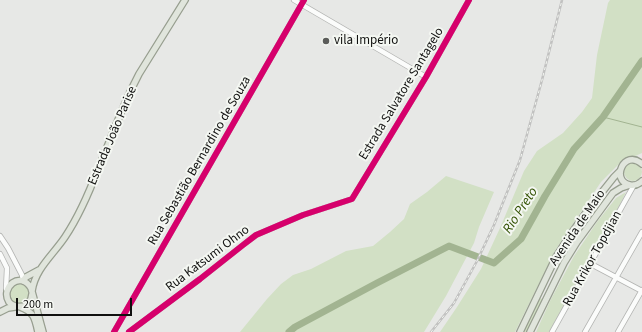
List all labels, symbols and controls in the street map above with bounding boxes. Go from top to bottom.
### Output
street label: Estrada Salvatore Santagelo [356,25,448,163]
place label: vila Império [334,33,398,49]
marker: vila Império [321,36,331,46]
street label: Rua Sebastião Bernardino de Souza [145,74,255,248]
street label: Estrada João Parise [85,84,141,188]
water label: Rio Preto [500,185,542,237]
street label: Avenida de Maio [547,187,609,269]
street label: Rua Krikor Topdjian [560,208,626,310]
street label: Rua Katsumi Ohno [163,222,253,296]
scale bar [18,290,134,316]
text: 200 m [23,296,53,313]

